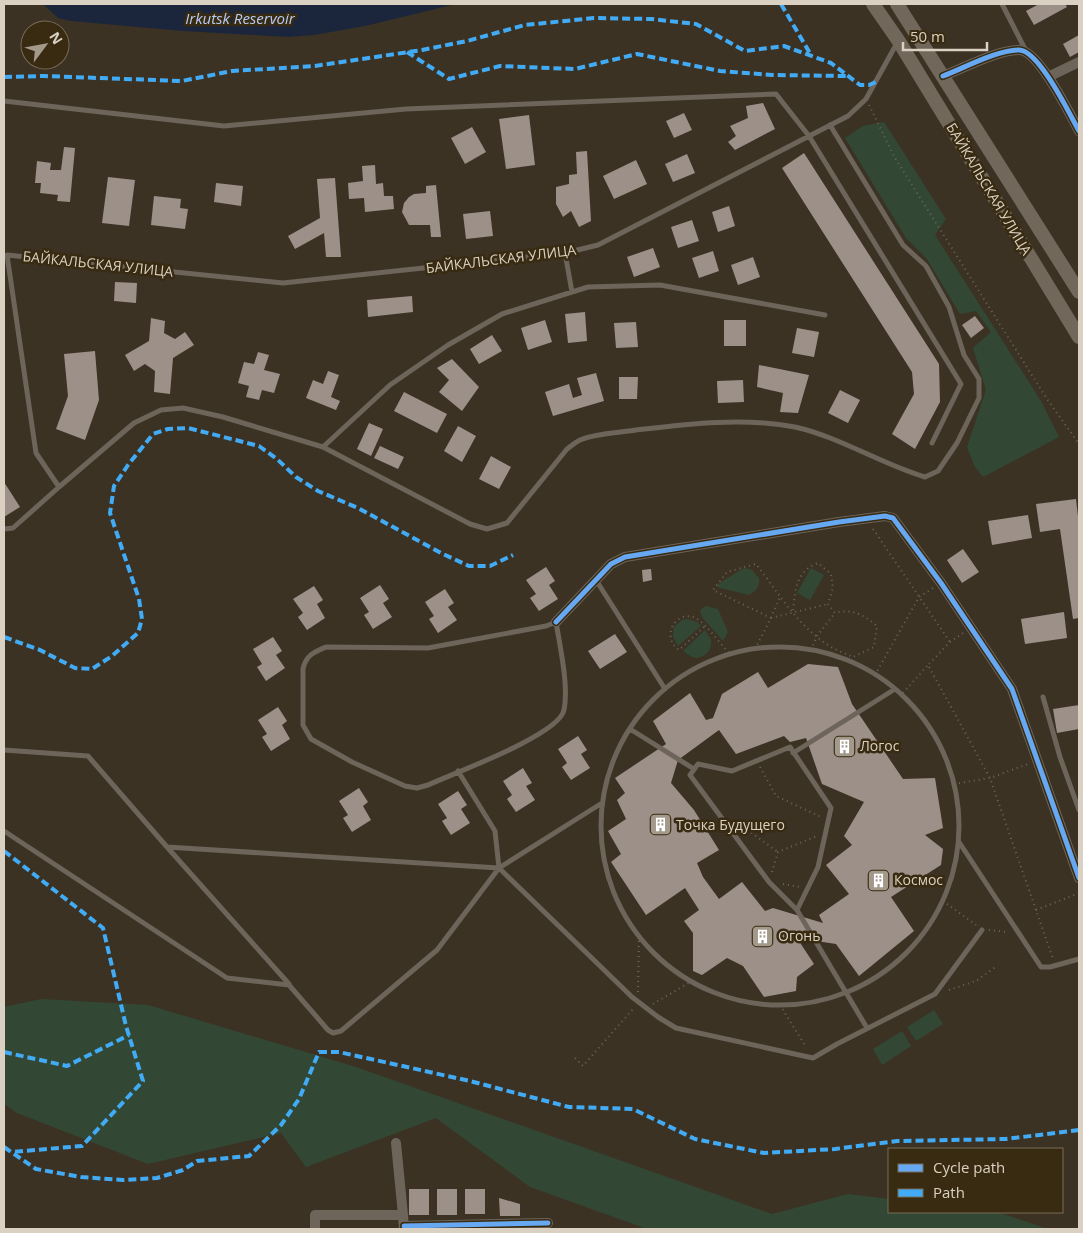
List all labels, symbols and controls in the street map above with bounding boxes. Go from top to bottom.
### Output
water label: Irkutsk Reservoir [185,8,296,28]
north arrow [20,20,70,70]
scale bar [903,20,987,52]
text: 50 m [910,26,945,46]
text: N [45,28,68,48]
street label: БАЙКАЛЬСКАЯ УЛИЦА [942,119,1037,259]
street label: БАЙКАЛЬСКАЯ УЛИЦА [425,240,577,277]
street label: БАЙКАЛЬСКАЯ УЛИЦА [22,246,174,281]
building icon: Логос [832,734,856,758]
place label: Логос [860,736,900,755]
building icon: Точка Будущего [648,813,672,837]
place label: Точка Будущего [676,815,785,834]
building icon: Космос [866,868,890,892]
place label: Космос [894,870,943,889]
building icon: Огонь [750,924,774,948]
place label: Огонь [778,926,820,945]
legend [888,1148,1063,1213]
text: Cycle path [933,1157,1005,1177]
text: Path [933,1182,965,1202]

